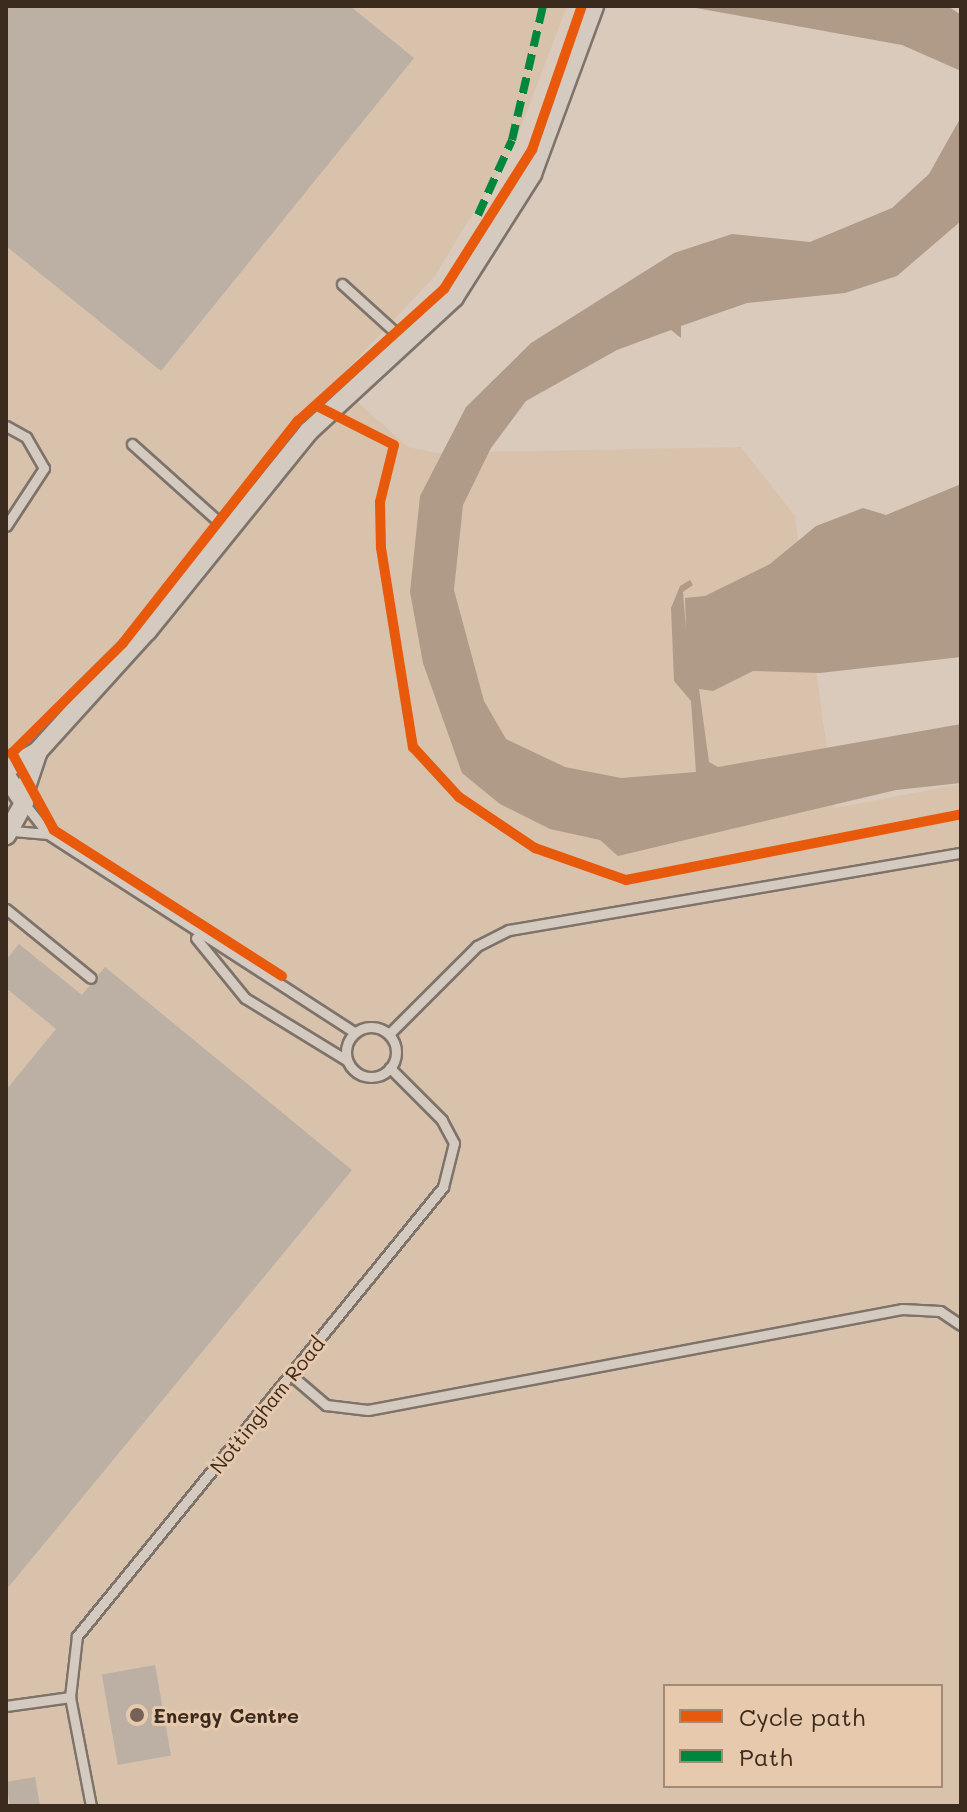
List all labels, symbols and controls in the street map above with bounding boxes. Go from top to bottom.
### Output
street label: Nottingham Road [205,1332,329,1478]
legend [663,1684,943,1788]
text: Cycle path [739,1701,865,1732]
place label: Energy Centre [153,1703,299,1727]
marker: Energy Centre [128,1706,146,1724]
text: Path [739,1741,793,1772]

